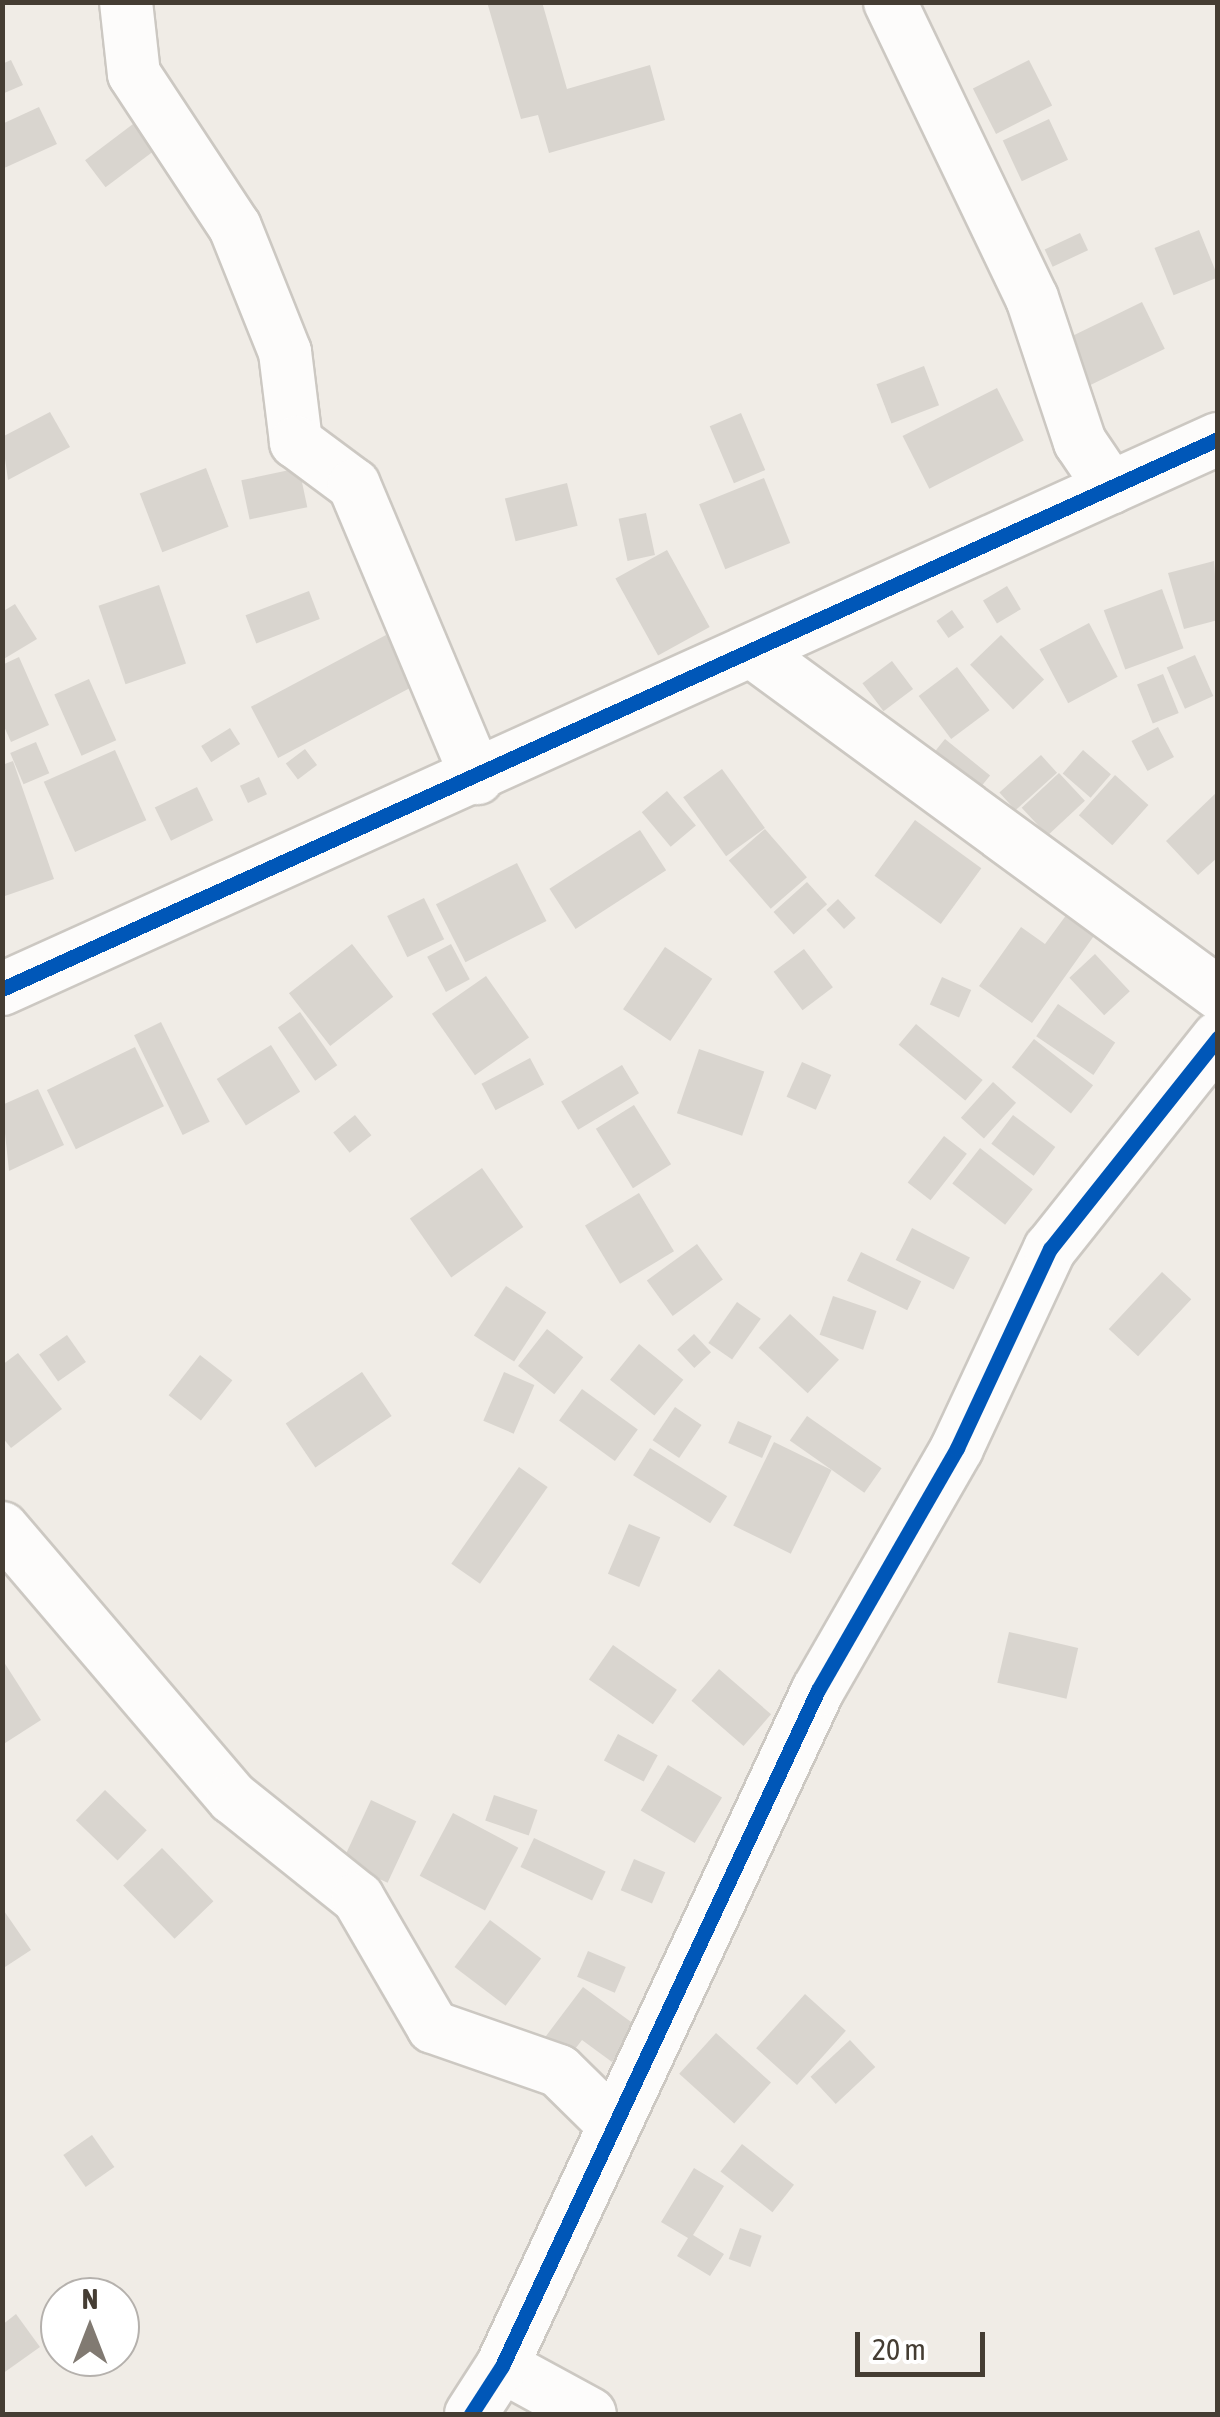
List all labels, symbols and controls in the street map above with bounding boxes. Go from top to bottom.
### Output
north arrow [40,2277,140,2377]
text: N [82,2283,98,2315]
scale bar [860,2312,990,2374]
text: 20 m [872,2332,926,2366]

